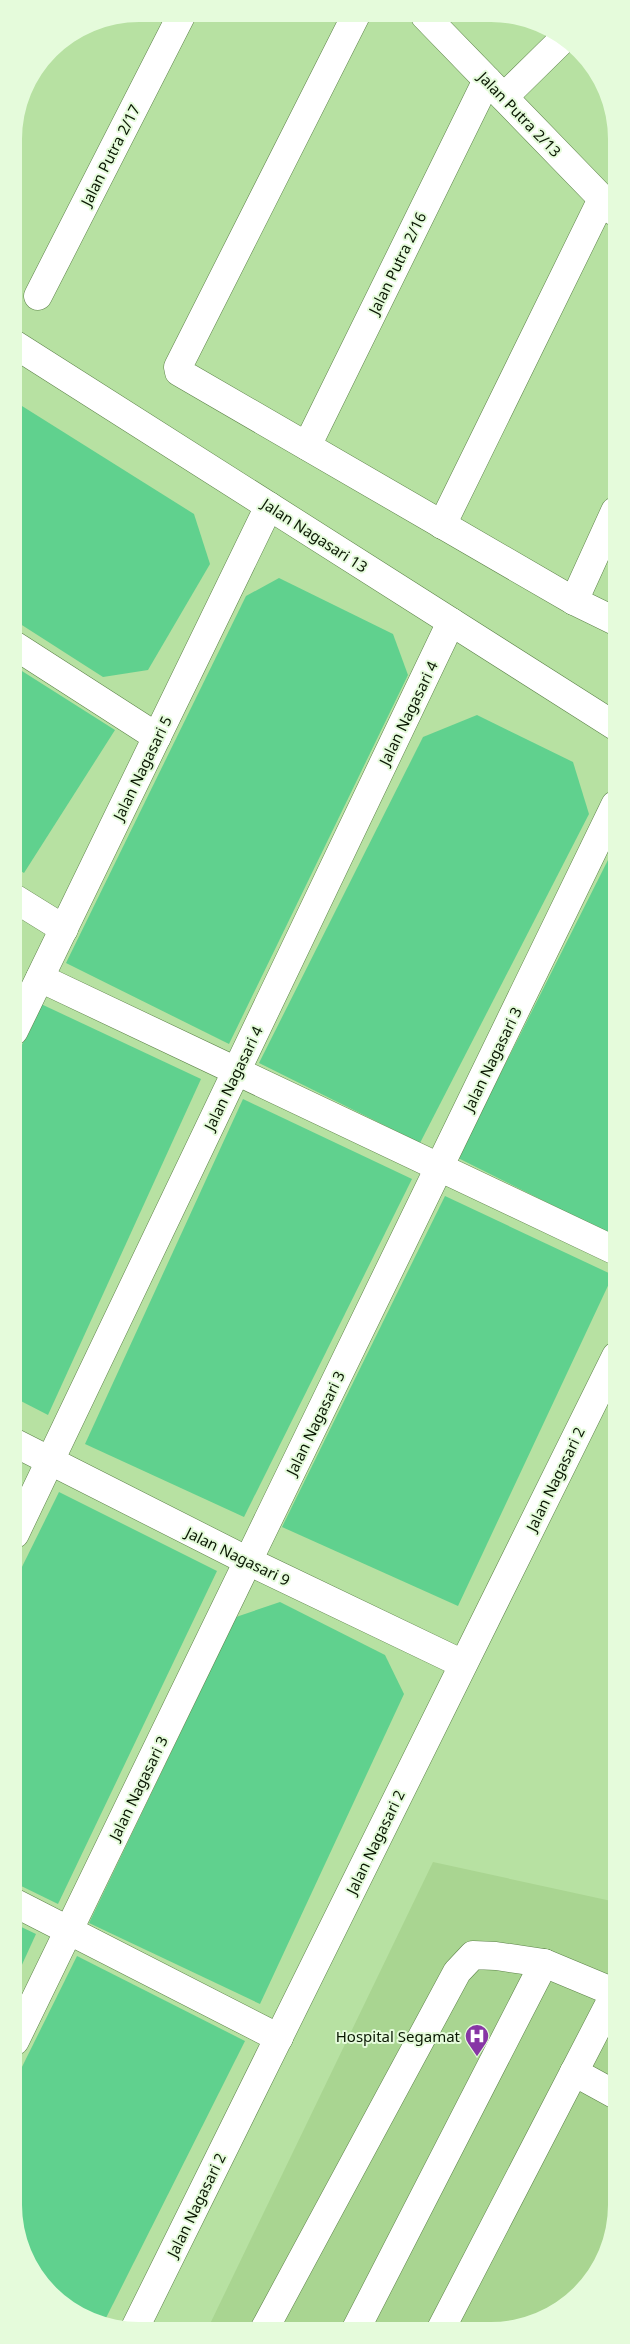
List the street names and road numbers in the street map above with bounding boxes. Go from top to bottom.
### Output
street label: Jalan Putra 2/13 [473,66,566,161]
street label: Jalan Putra 2/17 [75,101,144,211]
street label: Jalan Putra 2/16 [363,209,430,319]
street label: Jalan Nagasari 13 [257,492,372,577]
street label: Jalan Nagasari 4 [373,657,442,770]
street label: Jalan Nagasari 5 [107,713,176,825]
street label: Jalan Nagasari 3 [457,1004,526,1116]
street label: Jalan Nagasari 4 [198,1022,267,1135]
street label: Jalan Nagasari 3 [280,1368,349,1480]
street label: Jalan Nagasari 2 [520,1424,589,1536]
street label: Jalan Nagasari 9 [181,1521,293,1590]
street label: Jalan Nagasari 3 [103,1733,172,1845]
street label: Jalan Nagasari 2 [340,1787,409,1899]
street label: Jalan Nagasari 2 [161,2150,230,2262]

